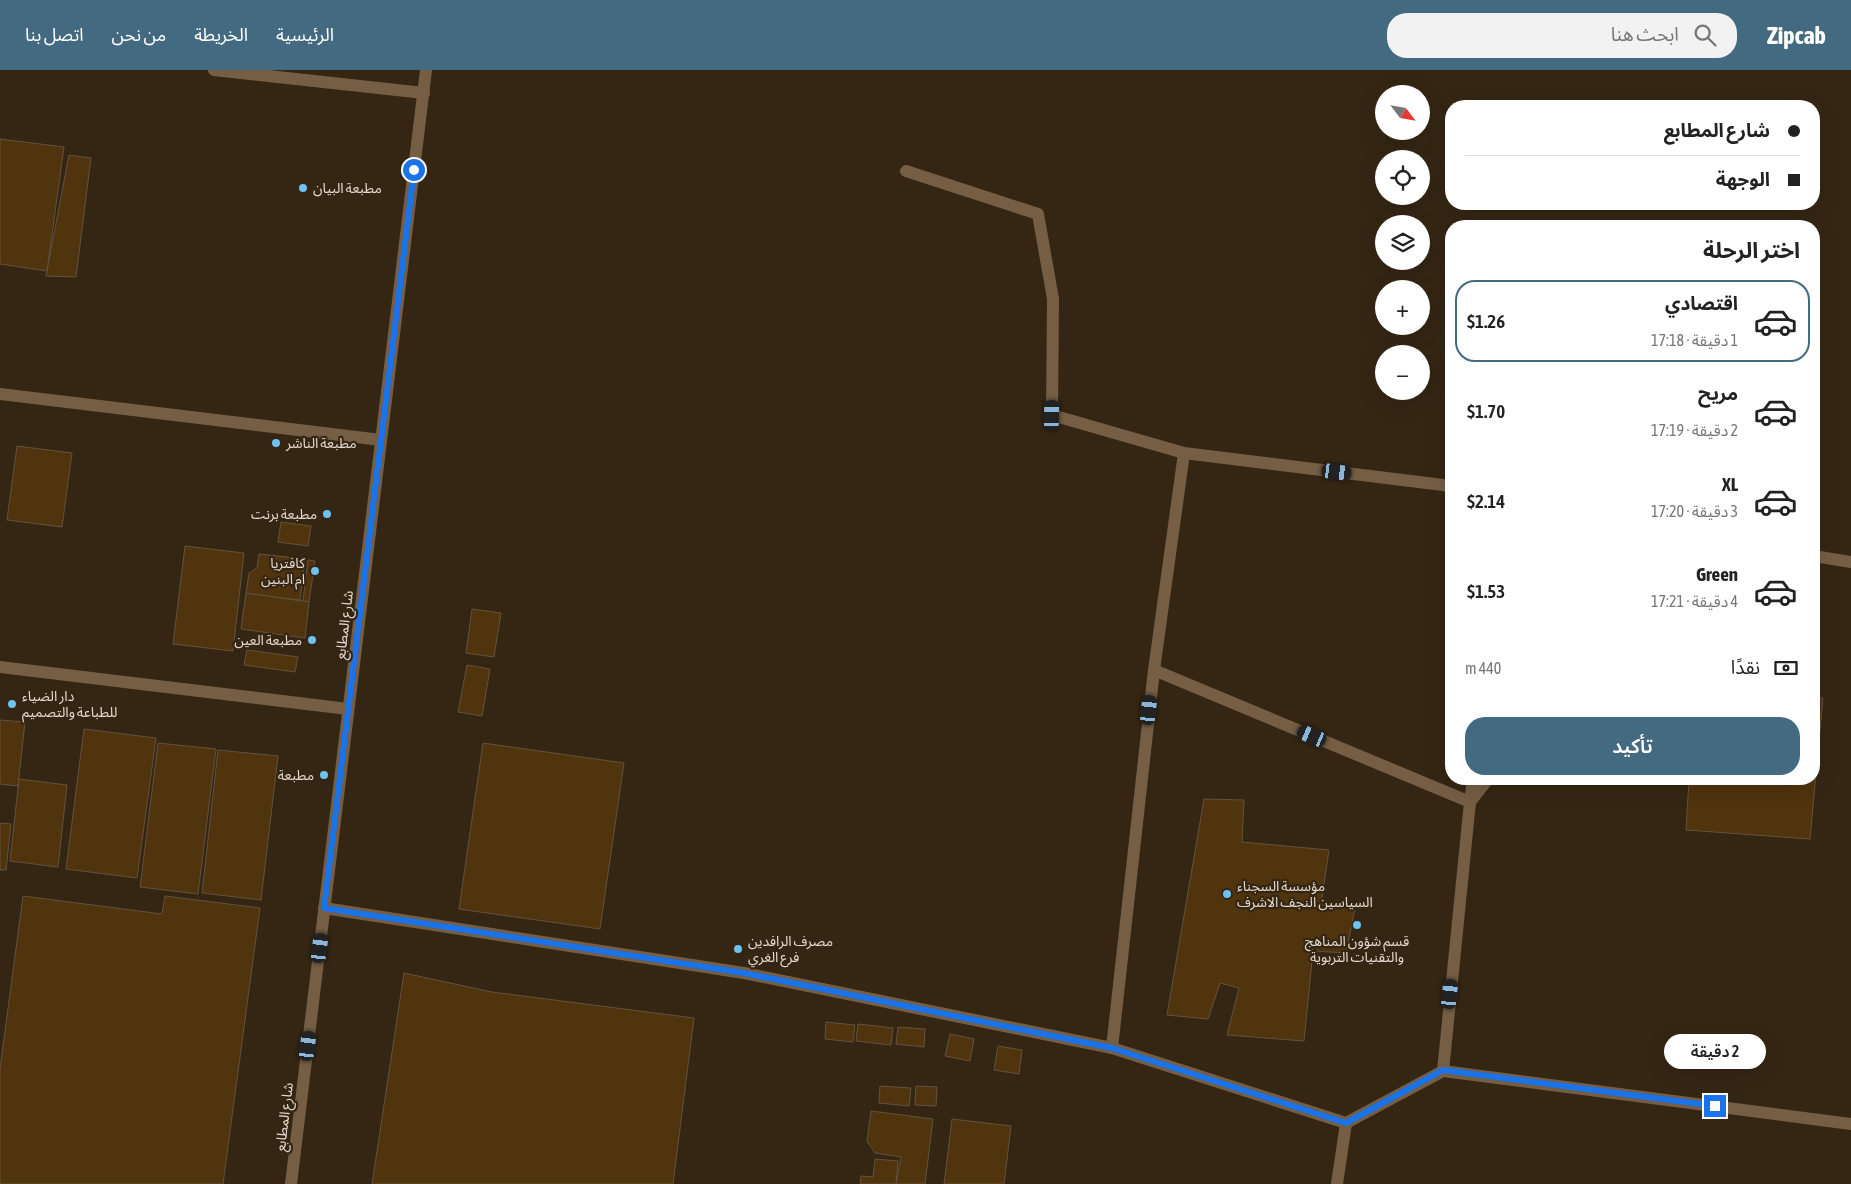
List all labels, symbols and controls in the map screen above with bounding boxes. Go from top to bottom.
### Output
search box [1387,13,1737,58]
icon: search [1691,21,1719,49]
text: Zipcab [1767,22,1826,49]
text: ابحث هنا [1611,23,1679,45]
text: اتصل بنا [25,24,84,45]
text: من نحن [112,24,166,45]
text: الخريطة [194,24,248,45]
text: الرئيسية [276,24,334,45]
north arrow [1375,85,1430,140]
map controls [1375,85,1430,400]
text: شارع المطابع [1664,119,1770,141]
button: locate [1375,150,1430,205]
route start [403,159,425,181]
text: الوجهة [1716,168,1770,190]
place label: مطبعة البيان [313,180,382,197]
marker: مطبعة البيان [297,182,309,194]
button: layers [1375,215,1430,270]
text: اختر الرحلة [1703,237,1800,263]
button: + [1375,280,1430,335]
text: اقتصادي [1665,292,1738,314]
icon: car [1753,299,1798,344]
text: $1.26 [1467,310,1505,332]
text: 1 دقيقة · 17:18 [1651,331,1738,349]
button: − [1375,345,1430,400]
text: مريح [1698,382,1738,404]
icon: car [1753,389,1798,434]
car [1044,400,1059,430]
text: $1.70 [1467,400,1505,422]
text: 2 دقيقة · 17:19 [1651,421,1738,439]
place label: مطبعة الناشر [285,435,356,452]
marker: مطبعة الناشر [270,437,282,449]
car [1321,463,1352,481]
text: XL [1722,473,1738,495]
icon: car [1753,479,1798,524]
text: $2.14 [1467,490,1505,512]
text: 3 دقيقة · 17:20 [1651,502,1738,520]
place label: مطبعة برنت [251,506,317,523]
marker: مطبعة برنت [321,508,333,520]
place label: كافتريا ام البنين [261,555,305,590]
text: Green [1696,563,1738,585]
marker: كافتريا ام البنين [309,565,321,577]
icon: car [1753,569,1798,614]
text: $1.53 [1467,580,1505,602]
street label: شارع المطابع [332,590,359,661]
text: 4 دقيقة · 17:21 [1651,592,1738,610]
place label: مطبعة العين [234,632,302,649]
marker: مطبعة العين [306,634,318,646]
icon: cash [1772,654,1800,682]
text: نقدًا [1731,656,1760,678]
text: 440 m [1465,659,1501,677]
place label: دار الضياء للطباعة والتصميم [22,688,117,723]
car [1139,694,1158,726]
marker: دار الضياء للطباعة والتصميم [6,698,18,710]
button: تأكيد [1465,717,1800,775]
car [1295,723,1328,749]
place label: مطبعة [278,767,314,783]
marker: مطبعة [318,769,330,781]
place label: مؤسسة السجناء السياسين النجف الاشرف [1237,878,1373,911]
marker: مؤسسة السجناء السياسين النجف الاشرف [1221,888,1233,900]
marker: قسم شؤون المناهج والتقنيات التربوية [1351,919,1363,931]
car [310,932,329,964]
place label: مصرف الرافدين فرع الغري [748,933,833,968]
place label: قسم شؤون المناهج والتقنيات التربوية [1305,933,1409,966]
marker: مصرف الرافدين فرع الغري [732,943,744,955]
car [1440,978,1459,1010]
car [298,1030,317,1062]
callout: 2 دقيقة [1664,1034,1766,1068]
text: 2 دقيقة [1691,1042,1739,1060]
street label: شارع المطابع [272,1082,299,1153]
route end [1704,1095,1726,1117]

